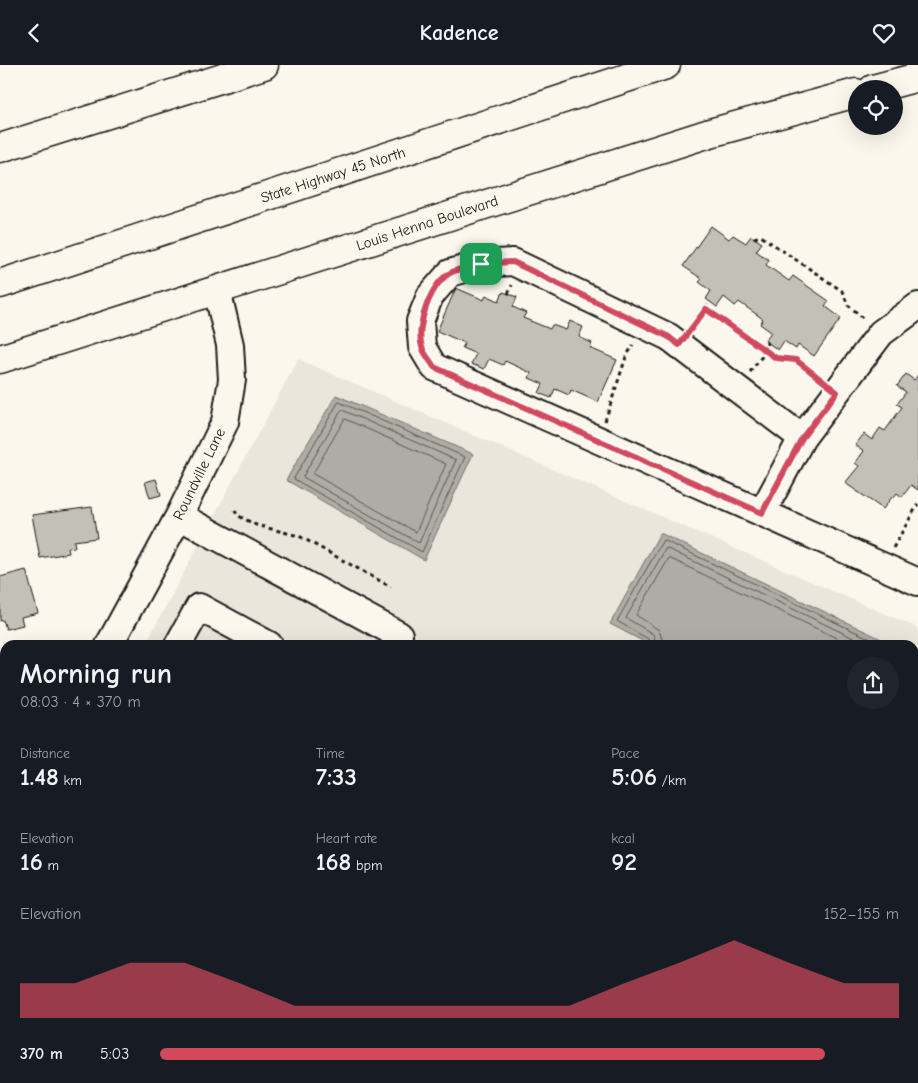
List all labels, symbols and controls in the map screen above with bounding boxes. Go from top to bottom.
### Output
icon: back [20,19,48,47]
icon: heart [870,19,898,47]
text: Kadence [420,20,498,46]
map controls [848,80,903,135]
button: locate [848,80,903,135]
street label: State Highway 45 North [258,143,408,207]
street label: Louis Henna Boulevard [354,192,500,254]
pin [460,243,502,285]
icon: arrive [467,250,495,278]
street label: Roundville Lane [169,425,229,523]
button: share [847,657,899,709]
text: Morning run [20,658,172,690]
text: 08:03 · 4 × 370 m [20,693,141,711]
text: Distance [20,745,70,762]
text: Time [316,745,345,762]
text: Pace [611,745,640,762]
text: 1.48 [20,762,59,791]
text: 7:33 [316,762,357,791]
text: 5:06 [611,762,657,791]
text: km [59,772,82,789]
text: /km [657,772,686,789]
text: Elevation [20,830,74,847]
text: Heart rate [316,830,377,847]
text: kcal [611,830,635,847]
text: 16 [20,847,43,876]
text: 168 [316,847,351,876]
text: 92 [611,847,637,876]
text: m [43,857,59,874]
text: bpm [351,857,383,874]
text: Elevation [20,905,81,923]
text: 152–155 m [824,905,899,923]
text: 370 m [20,1045,63,1063]
text: 5:03 [100,1045,129,1063]

